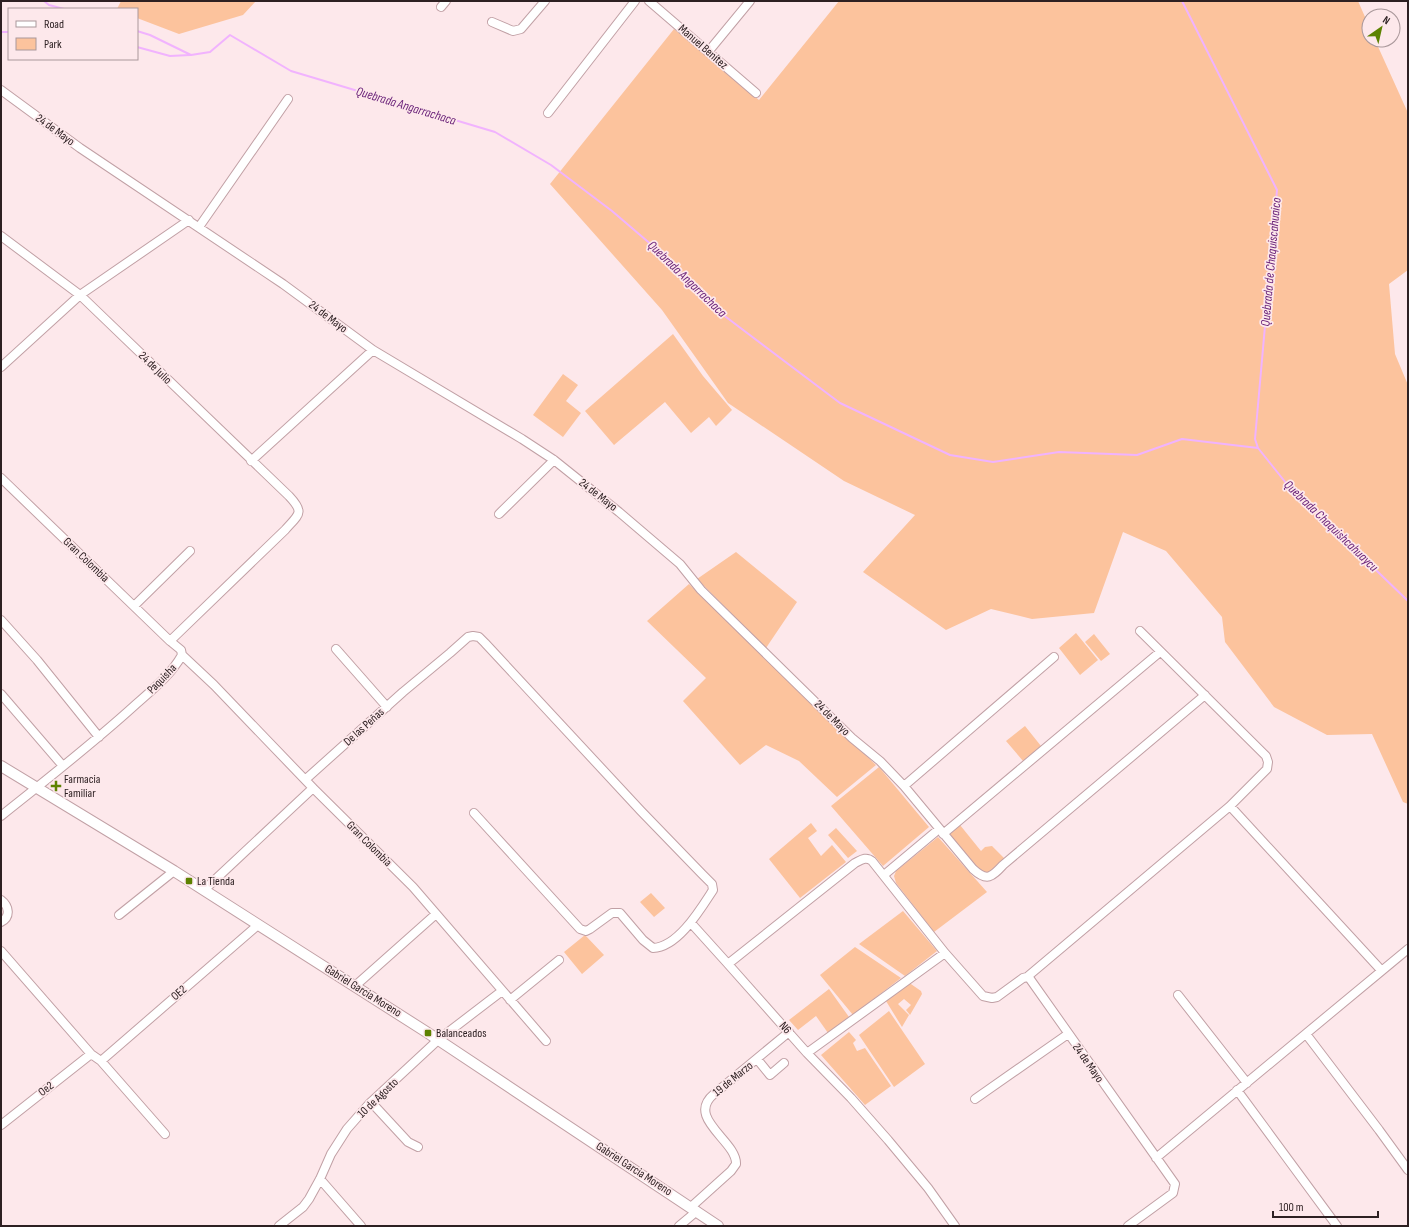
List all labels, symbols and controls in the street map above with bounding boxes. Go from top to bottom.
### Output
legend [8,8,138,60]
north arrow [1361,8,1401,48]
text: N [1380,13,1392,27]
text: Road [44,17,64,32]
street label: Manuel Benítez [675,21,731,73]
text: Park [44,37,62,52]
water label: Quebrada Angarrachaca [354,83,459,129]
street label: 24 de Mayo [33,111,78,149]
water label: Quebrada de Chaquiscahuaico [1257,196,1285,327]
water label: Quebrada Angarrachaca [644,237,730,321]
street label: 24 de Mayo [306,298,350,336]
street label: 24 de Julio [135,348,175,388]
street label: 24 de Mayo [576,475,620,515]
water label: Quebrada Chaquishcahuaycu [1281,477,1382,576]
street label: Gran Colombia [60,534,112,586]
street label: Paquisha [144,661,180,697]
street label: 24 de Mayo [811,697,853,739]
street label: De las Peñas [341,705,387,749]
place label: Farmacia Familiar [64,772,101,801]
marker: Farmacia Familiar [51,781,61,791]
street label: Gran Colombia [343,818,395,870]
place label: La Tienda [197,874,235,889]
marker: La Tienda [184,876,194,886]
street label: Gabriel Garcia Moreno [322,961,404,1021]
street label: OE2 [168,982,190,1004]
street label: N6 [776,1019,794,1037]
place label: Balanceados [436,1026,486,1041]
marker: Balanceados [423,1028,433,1038]
street label: 24 de Mayo [1069,1040,1107,1086]
street label: 19 de Marzo [710,1058,756,1100]
street label: 10 de Agosto [354,1075,402,1121]
street label: Oe2 [35,1078,57,1100]
street label: Gabriel Garcia Moreno [593,1139,675,1199]
scale bar [1273,1193,1378,1219]
text: 100 m [1279,1200,1304,1215]

